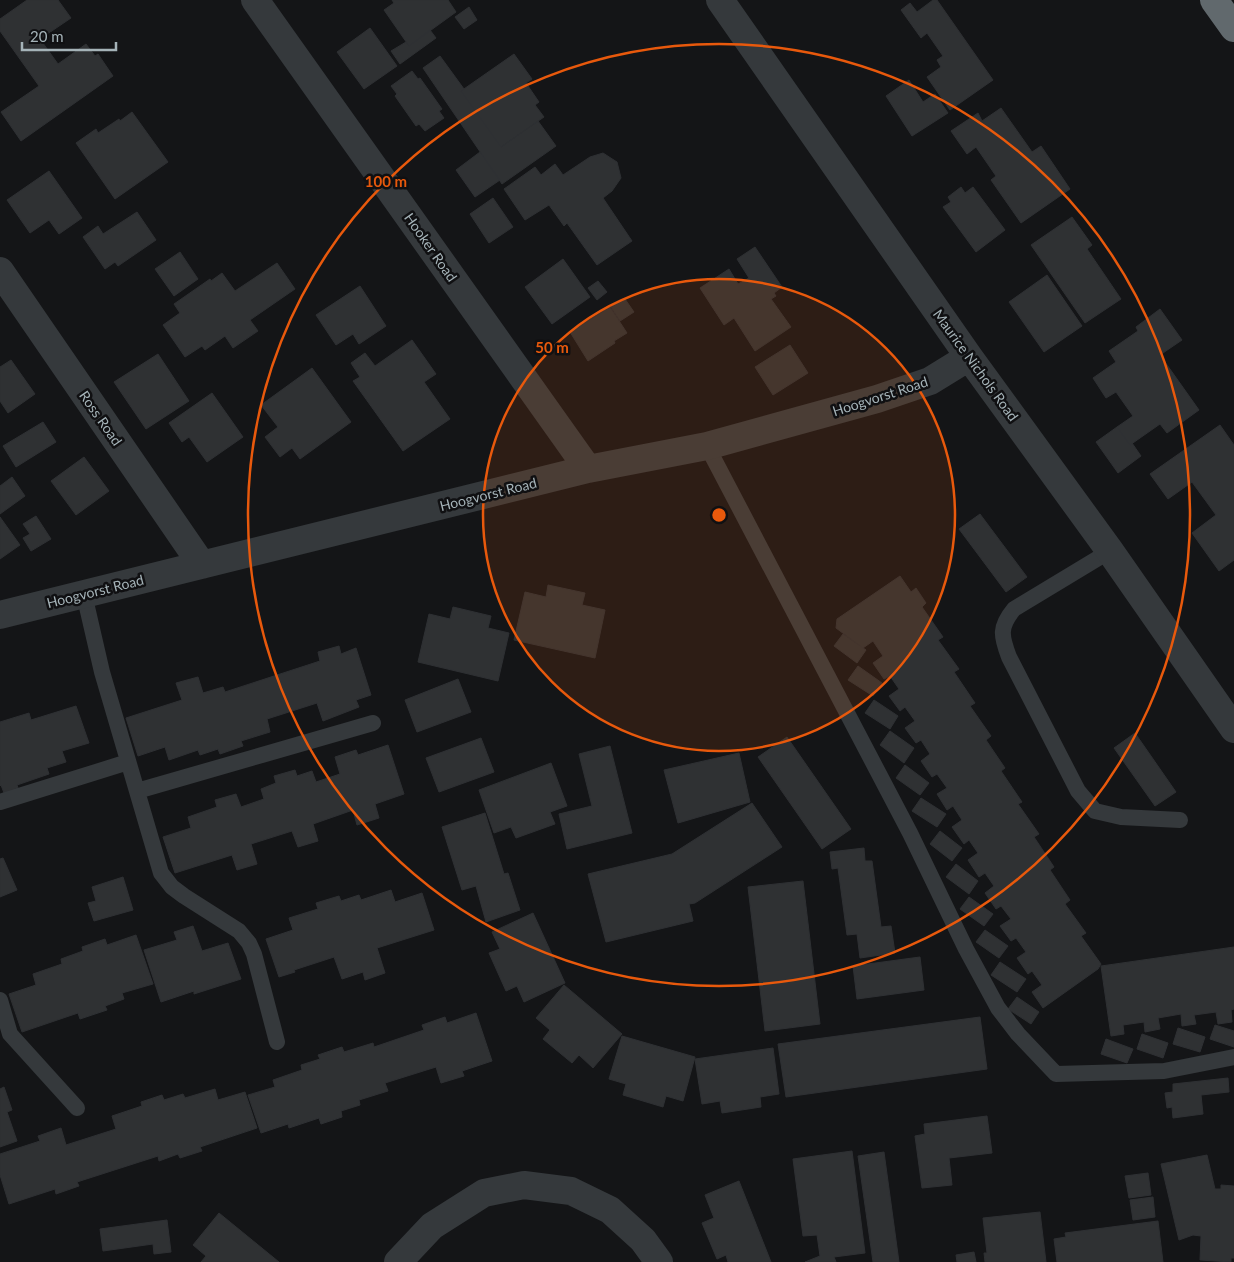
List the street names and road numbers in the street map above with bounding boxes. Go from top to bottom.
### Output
street label: Hooker Road [401,209,461,285]
street label: Maurice Nichols Road [930,306,1022,424]
street label: Hoogvorst Road [830,373,930,419]
street label: Ross Road [76,387,126,449]
street label: Hoogvorst Road [438,474,538,514]
street label: Hoogvorst Road [45,571,145,611]

